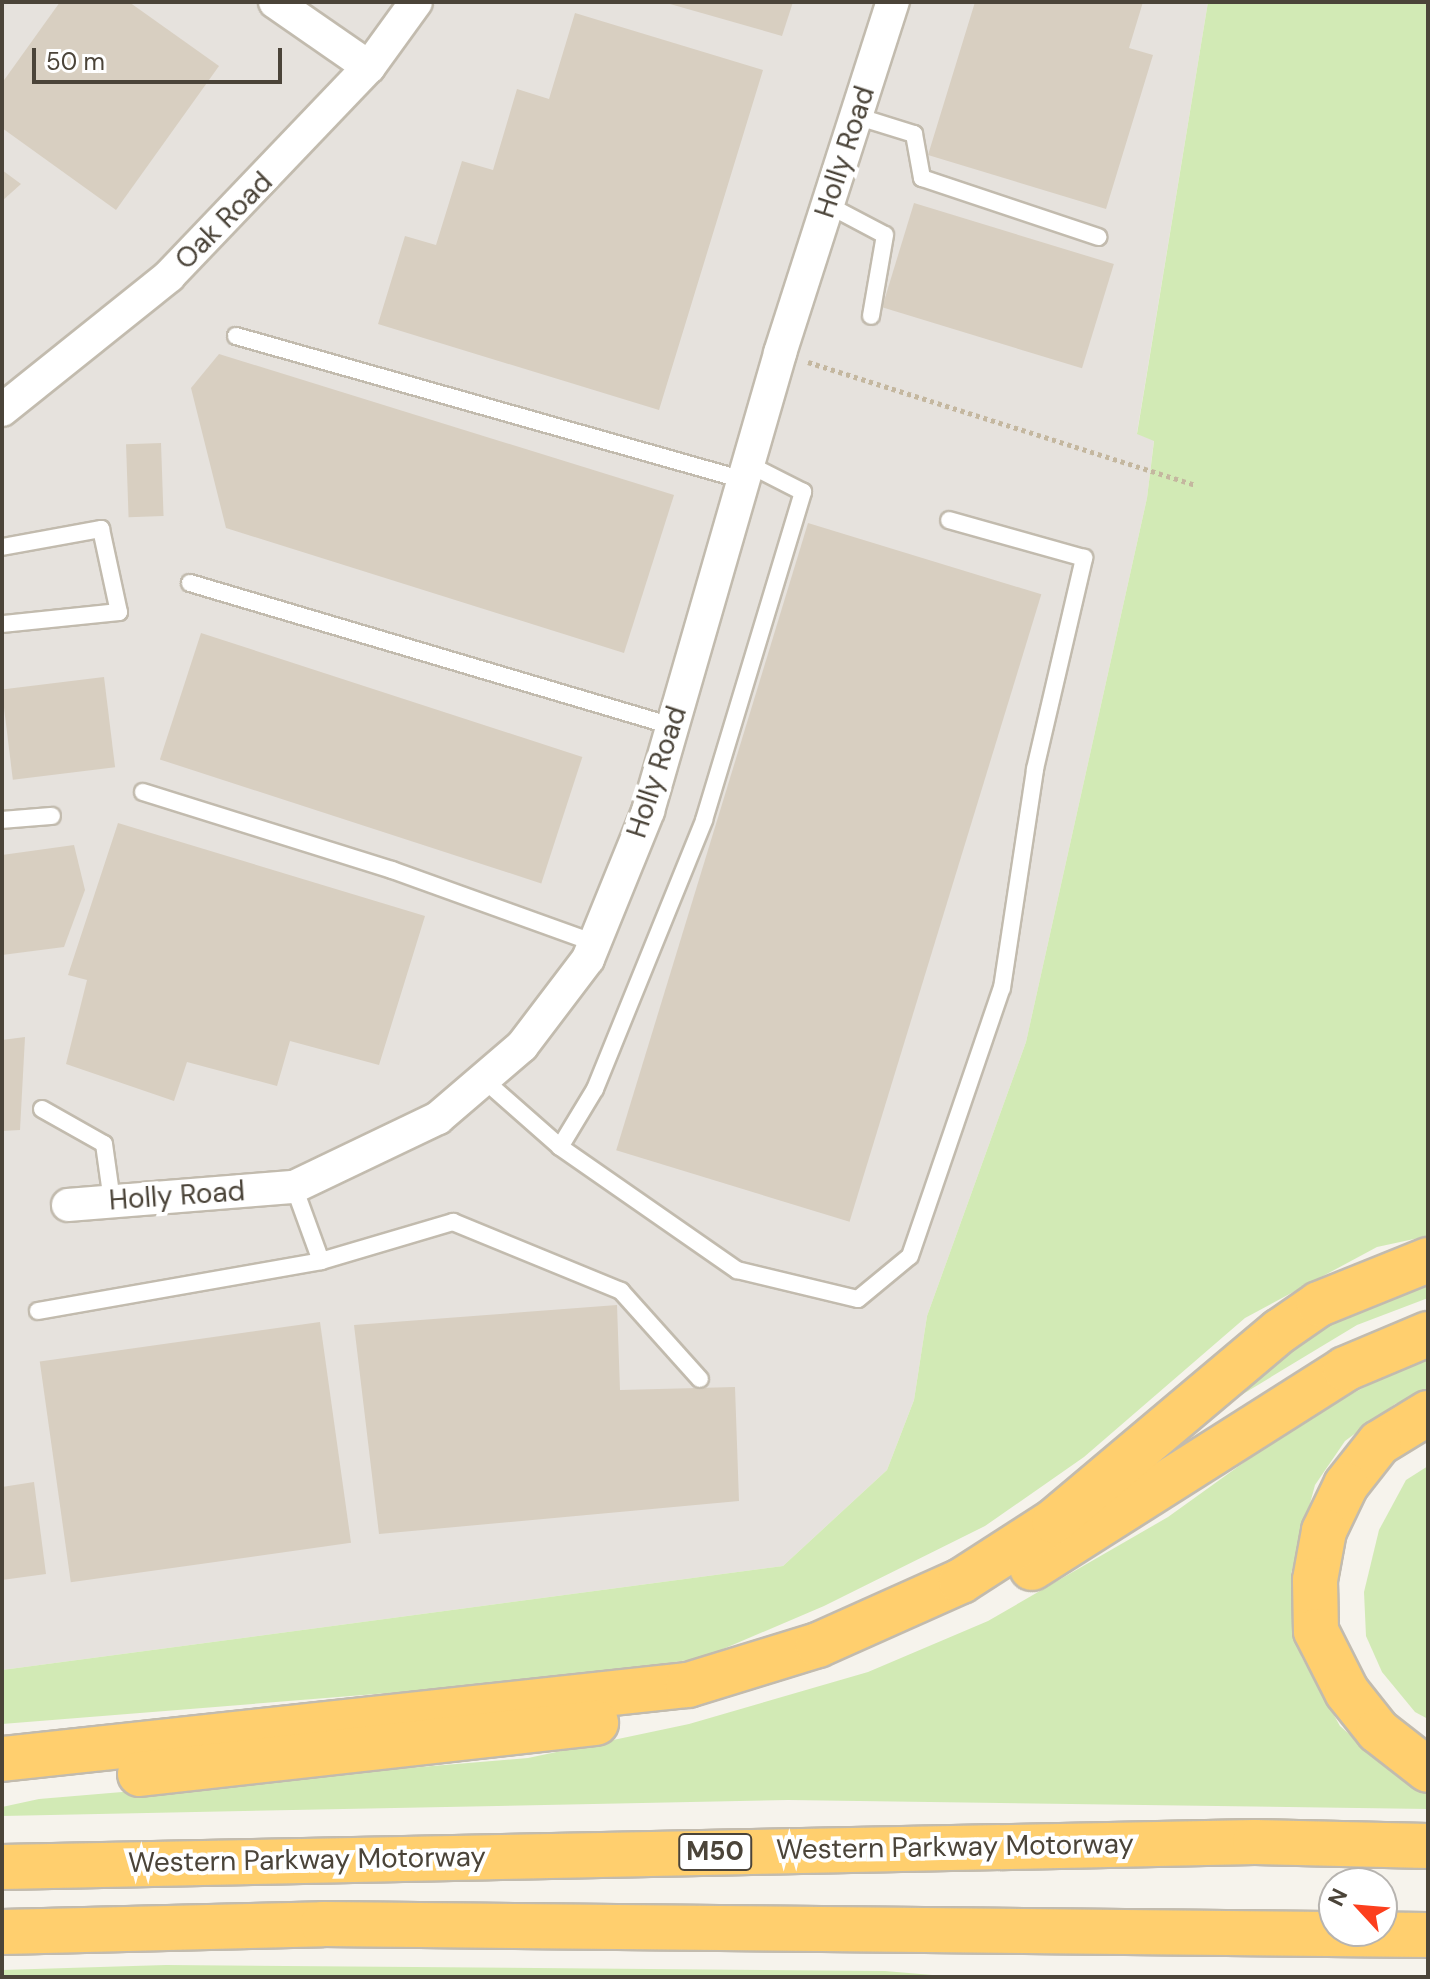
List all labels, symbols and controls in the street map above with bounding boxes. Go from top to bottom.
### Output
scale bar [36,32,286,82]
text: 50 m [46,46,105,77]
street label: Holly Road [808,82,882,222]
street label: Oak Road [168,165,280,277]
street label: Holly Road [620,702,694,842]
street label: Holly Road [108,1174,246,1218]
street label: Western Parkway Motorway [776,1827,1134,1867]
road number: M50 [677,1830,753,1874]
street label: Western Parkway Motorway [128,1840,486,1880]
north arrow [1318,1867,1398,1947]
text: N [1321,1884,1354,1911]

